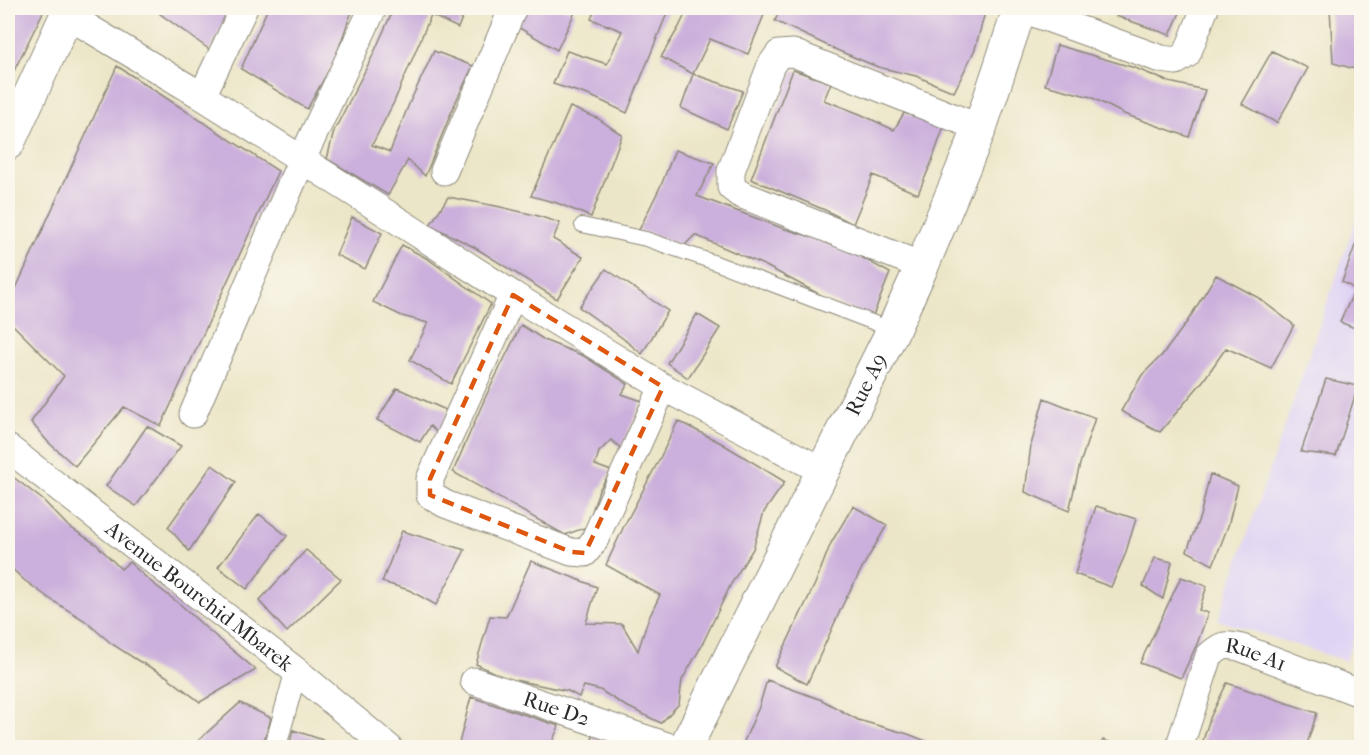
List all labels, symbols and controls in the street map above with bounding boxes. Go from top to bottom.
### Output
street label: Rue A9 [840,350,891,420]
street label: Avenue Bourchid Mbarek [100,516,298,676]
street label: Rue A1 [1224,633,1289,676]
street label: Rue D2 [520,686,593,731]

